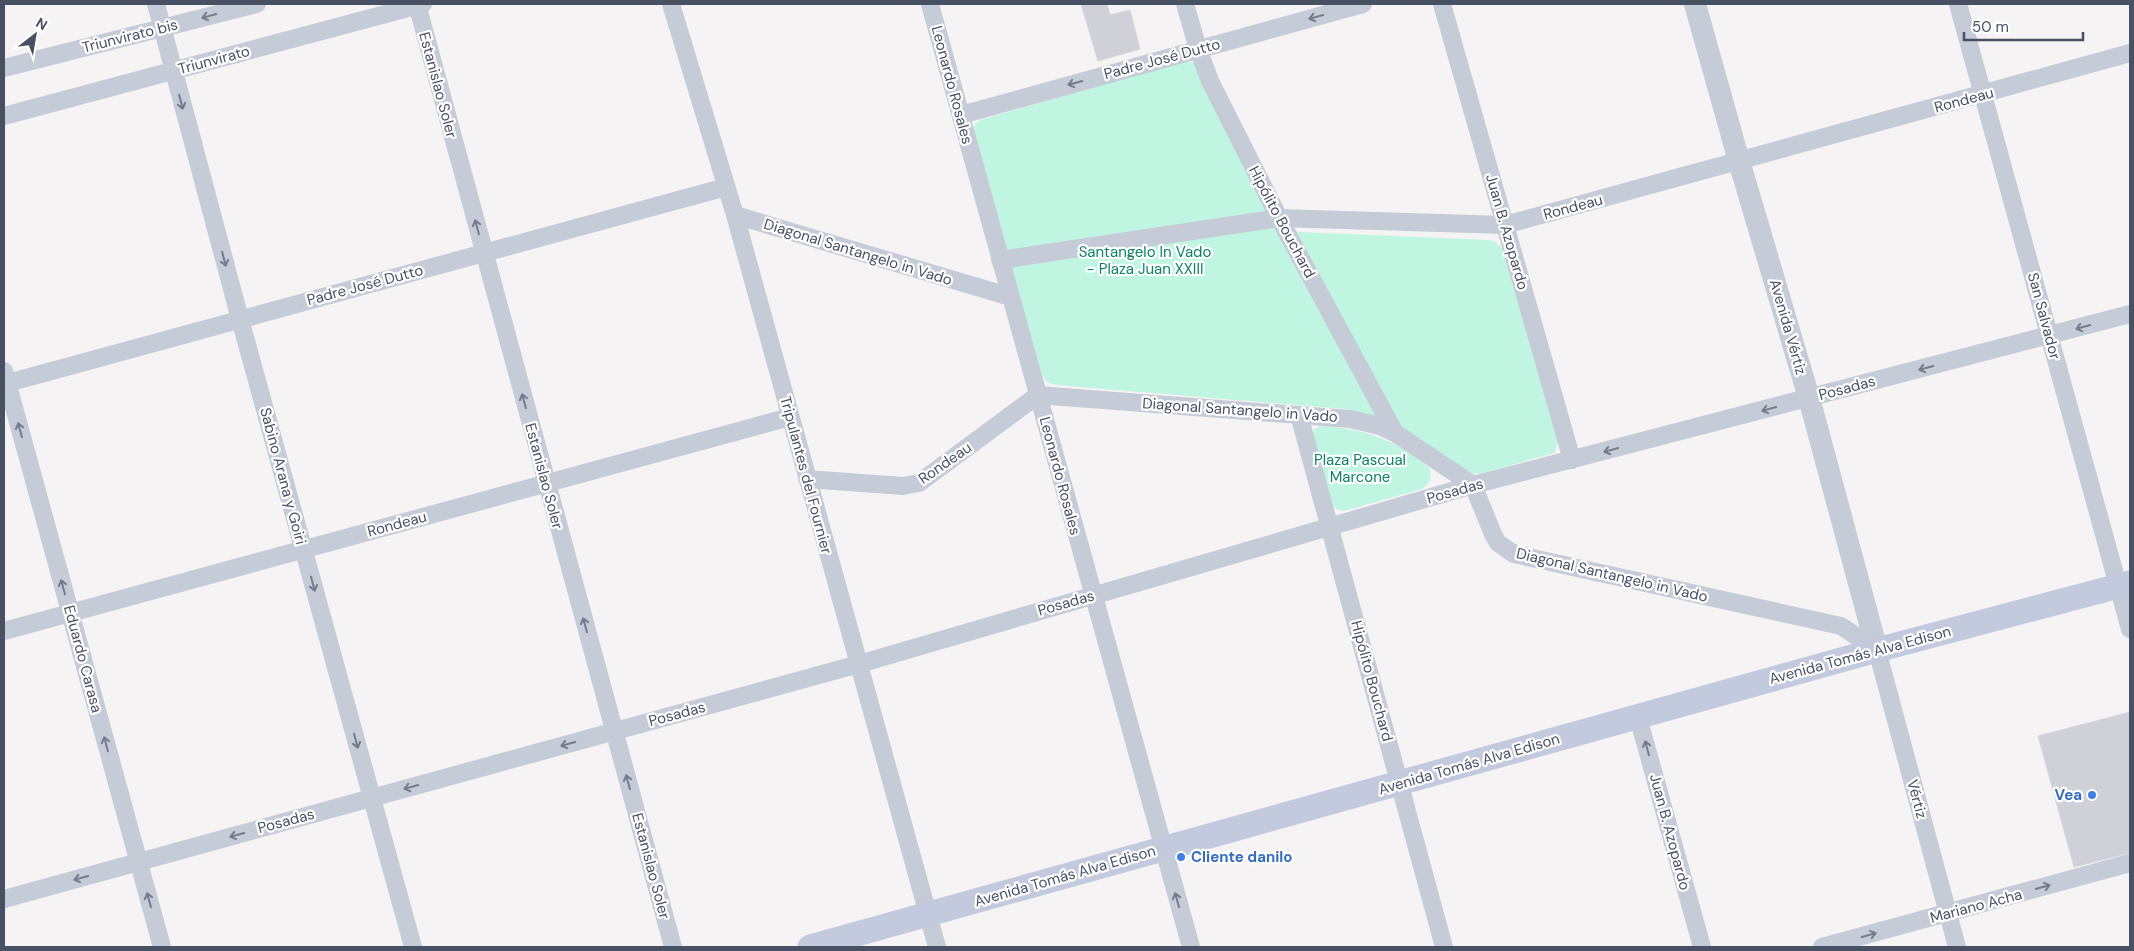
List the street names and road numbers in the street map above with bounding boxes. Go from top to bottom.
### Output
street label: Triunvirato bis [80,14,180,58]
street label: Leonardo Rosales [927,24,977,146]
street label: Estanislao Soler [414,30,462,141]
street label: Padre José Dutto [1102,34,1222,84]
street label: Triunvirato [176,41,252,79]
street label: Rondeau [1932,82,1996,118]
street label: Hipólito Bouchard [1244,162,1320,282]
street label: Juan B. Azopardo [1481,172,1533,292]
street label: Rondeau [1541,189,1605,225]
street label: Diagonal Santangelo in Vado [761,214,955,290]
street label: Padre José Dutto [305,260,425,310]
street label: San Salvador [2023,270,2065,362]
street label: Avenida Vértiz [1765,277,1811,377]
street label: Posadas [1816,371,1878,405]
street label: Diagonal Santangelo in Vado [1142,393,1339,427]
street label: Tripulantes del Fournier [775,394,837,557]
street label: Sabino Arana y Goiri [255,405,311,547]
street label: Leonardo Rosales [1035,415,1085,537]
street label: Estanislao Soler [520,421,568,532]
street label: Rondeau [914,437,976,489]
street label: Posadas [1424,473,1486,509]
street label: Rondeau [365,506,429,542]
street label: Diagonal Santangelo in Vado [1514,543,1710,607]
street label: Posadas [1035,585,1097,621]
street label: Eduardo Carasa [59,603,107,715]
street label: Hipólito Bouchard [1346,618,1398,744]
street label: Avenida Tomás Alva Edison [1767,621,1953,689]
street label: Posadas [646,697,708,731]
street label: Avenida Tomás Alva Edison [1376,729,1562,799]
street label: Juan B. Azopardo [1645,772,1695,893]
street label: Vértiz [1902,777,1932,821]
street label: Posadas [255,804,317,838]
street label: Estanislao Soler [627,811,675,922]
street label: Avenida Tomás Alva Edison [972,841,1158,911]
street label: Mariano Acha [1928,884,2024,928]

